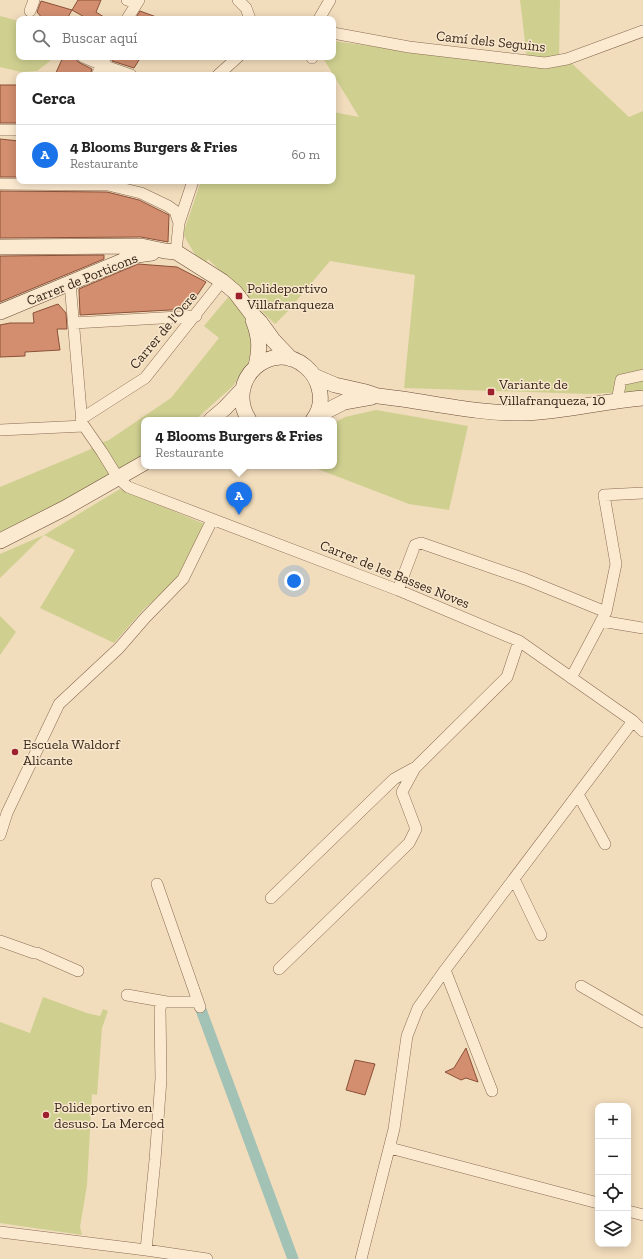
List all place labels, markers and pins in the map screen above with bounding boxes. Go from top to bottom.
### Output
place label: Polideportivo Villafranqueza [246,280,334,313]
marker: Polideportivo Villafranqueza [234,291,244,301]
place label: Variante de Villafranqueza, 10 [498,376,606,409]
marker: Variante de Villafranqueza, 10 [486,387,496,397]
pin: A [226,482,252,515]
place label: Escuela Waldorf Alicante [23,736,121,769]
marker: Escuela Waldorf Alicante [10,747,20,757]
place label: Polideportivo en desuso. La Merced [54,1099,165,1132]
marker: Polideportivo en desuso. La Merced [41,1110,51,1120]

